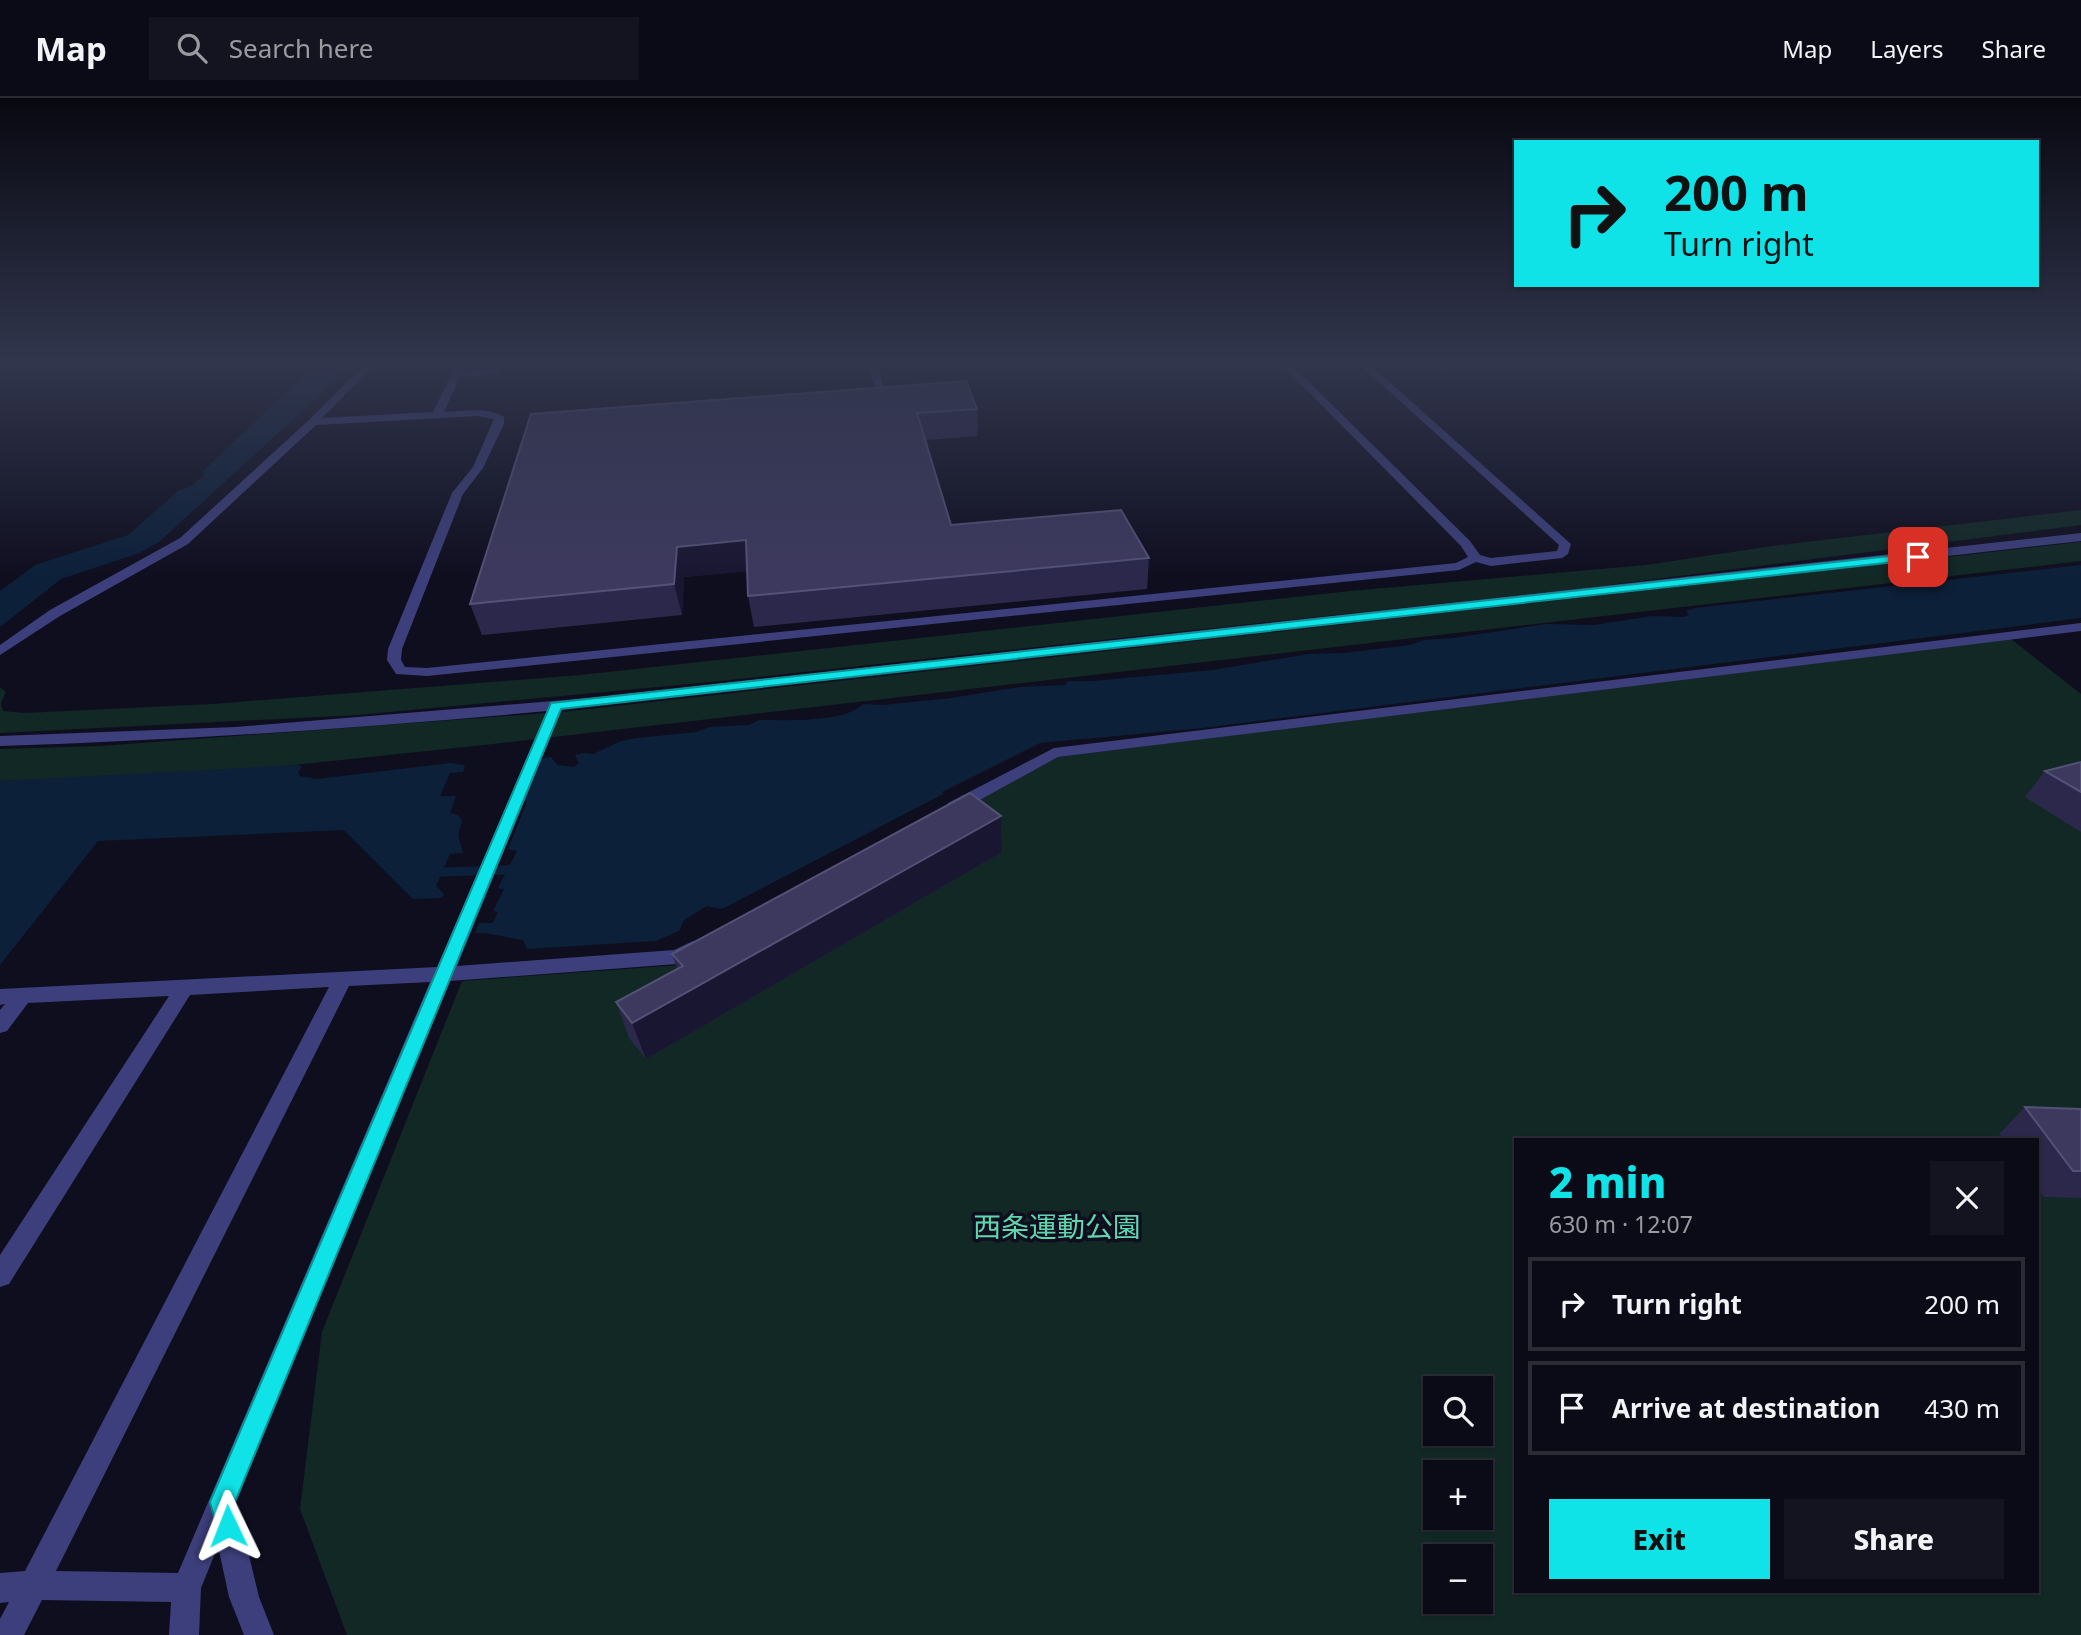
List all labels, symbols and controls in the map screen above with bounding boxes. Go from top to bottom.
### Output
search box [149,17,639,80]
text: Map [35,26,107,71]
icon: search [173,29,211,67]
text: Search here [229,30,373,66]
text: Map [1782,32,1832,65]
text: Layers [1870,32,1944,65]
text: Share [1982,32,2046,65]
text: 200 m [1664,159,1809,225]
icon: right [1549,168,1640,259]
text: Turn right [1664,222,1814,265]
pin [1888,527,1948,587]
icon: arrive [1899,538,1937,576]
text: 2 min [1549,1153,1666,1210]
button: close [1930,1161,2004,1235]
park label: 西条運動公園 [973,1207,1141,1245]
text: 630 m · 12:07 [1549,1208,1693,1240]
icon: right [1553,1285,1591,1323]
text: Turn right [1612,1286,1742,1322]
text: 200 m [1924,1286,2000,1322]
map controls [1423,1376,1493,1614]
button: search [1423,1376,1493,1446]
icon: arrive [1553,1389,1591,1427]
text: Arrive at destination [1612,1390,1881,1426]
text: 430 m [1924,1390,2000,1426]
button: + [1423,1460,1493,1530]
position arrow [191,1489,265,1563]
button: Exit [1549,1499,1770,1579]
button: Share [1784,1499,2004,1579]
button: − [1423,1544,1493,1614]

